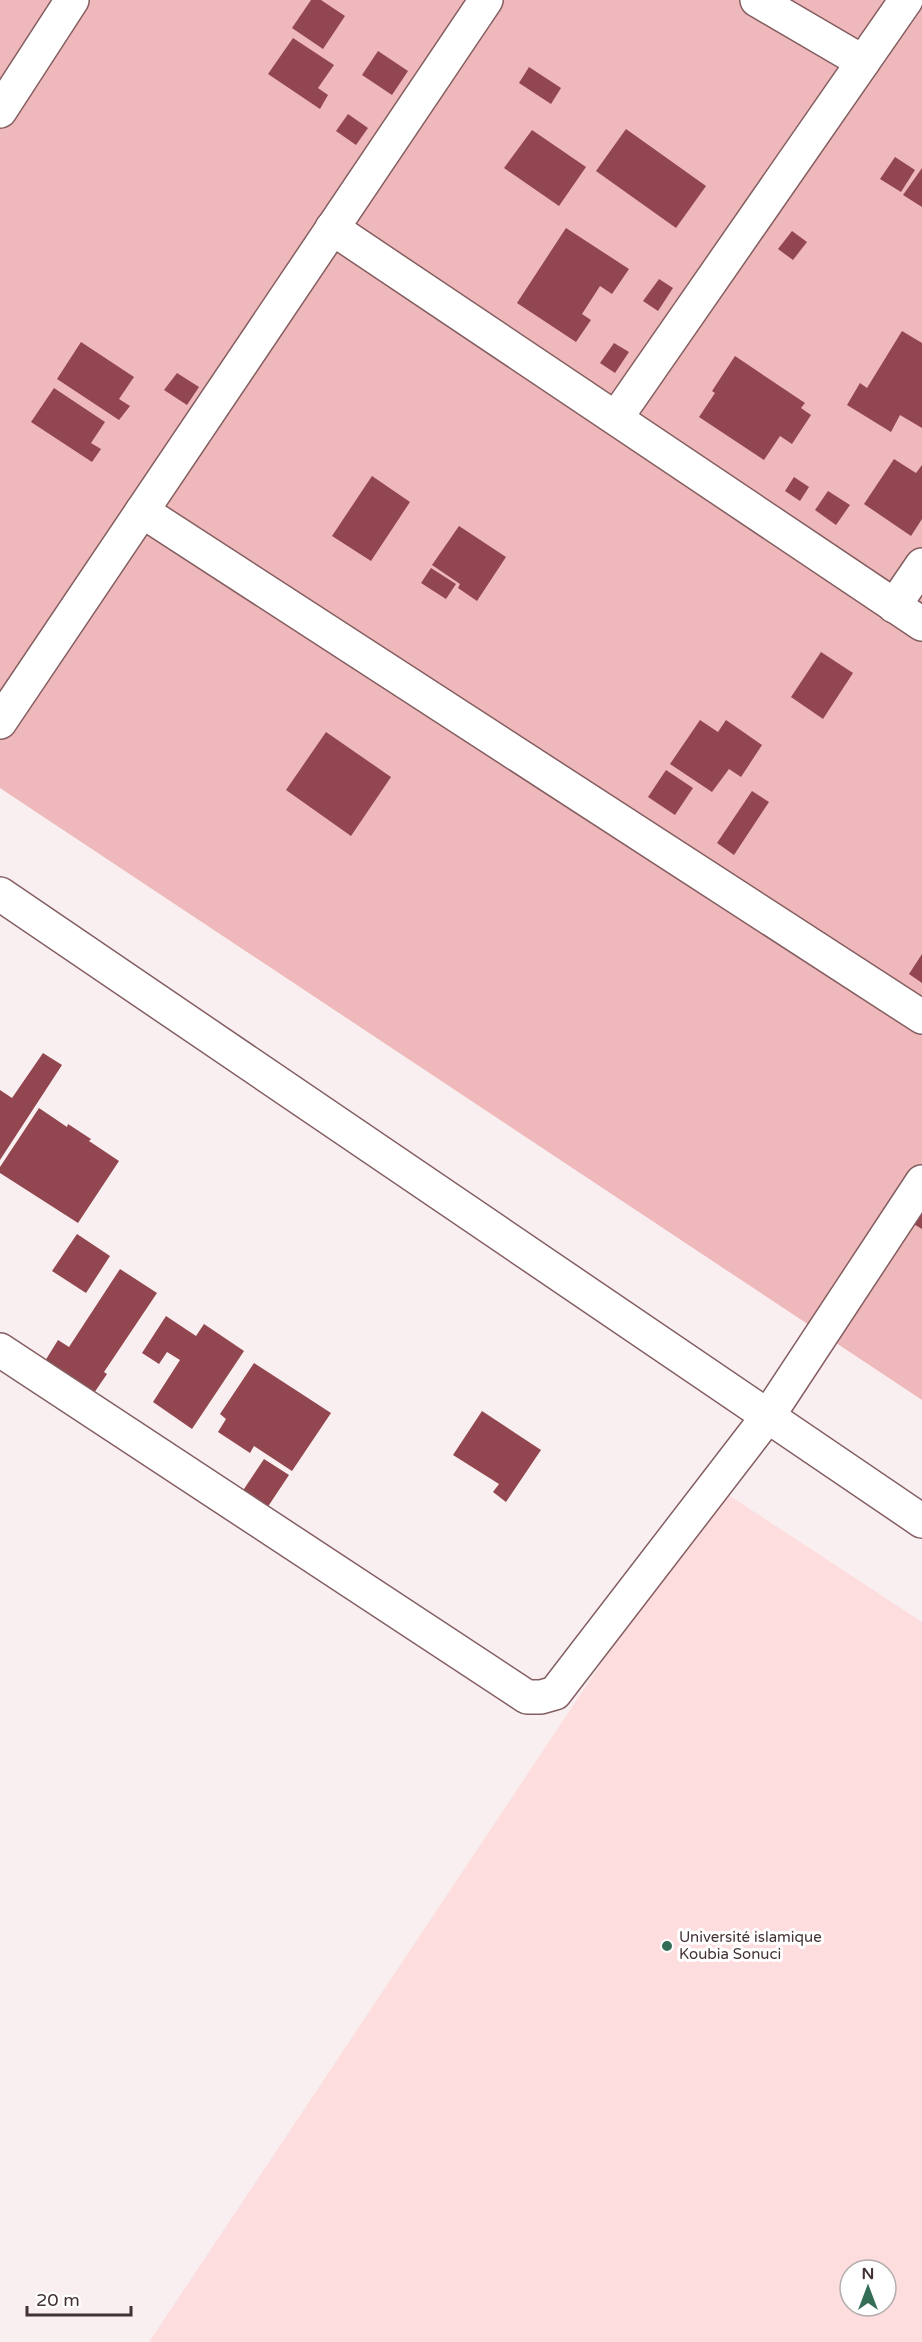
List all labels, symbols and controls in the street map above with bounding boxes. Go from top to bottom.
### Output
place label: Université islamique Koubia Sonuci [679,1928,822,1963]
marker: Université islamique Koubia Sonuci [660,1939,674,1953]
north arrow [838,2258,898,2318]
text: N [862,2264,874,2284]
scale bar [27,2279,130,2317]
text: 20 m [36,2289,80,2311]

